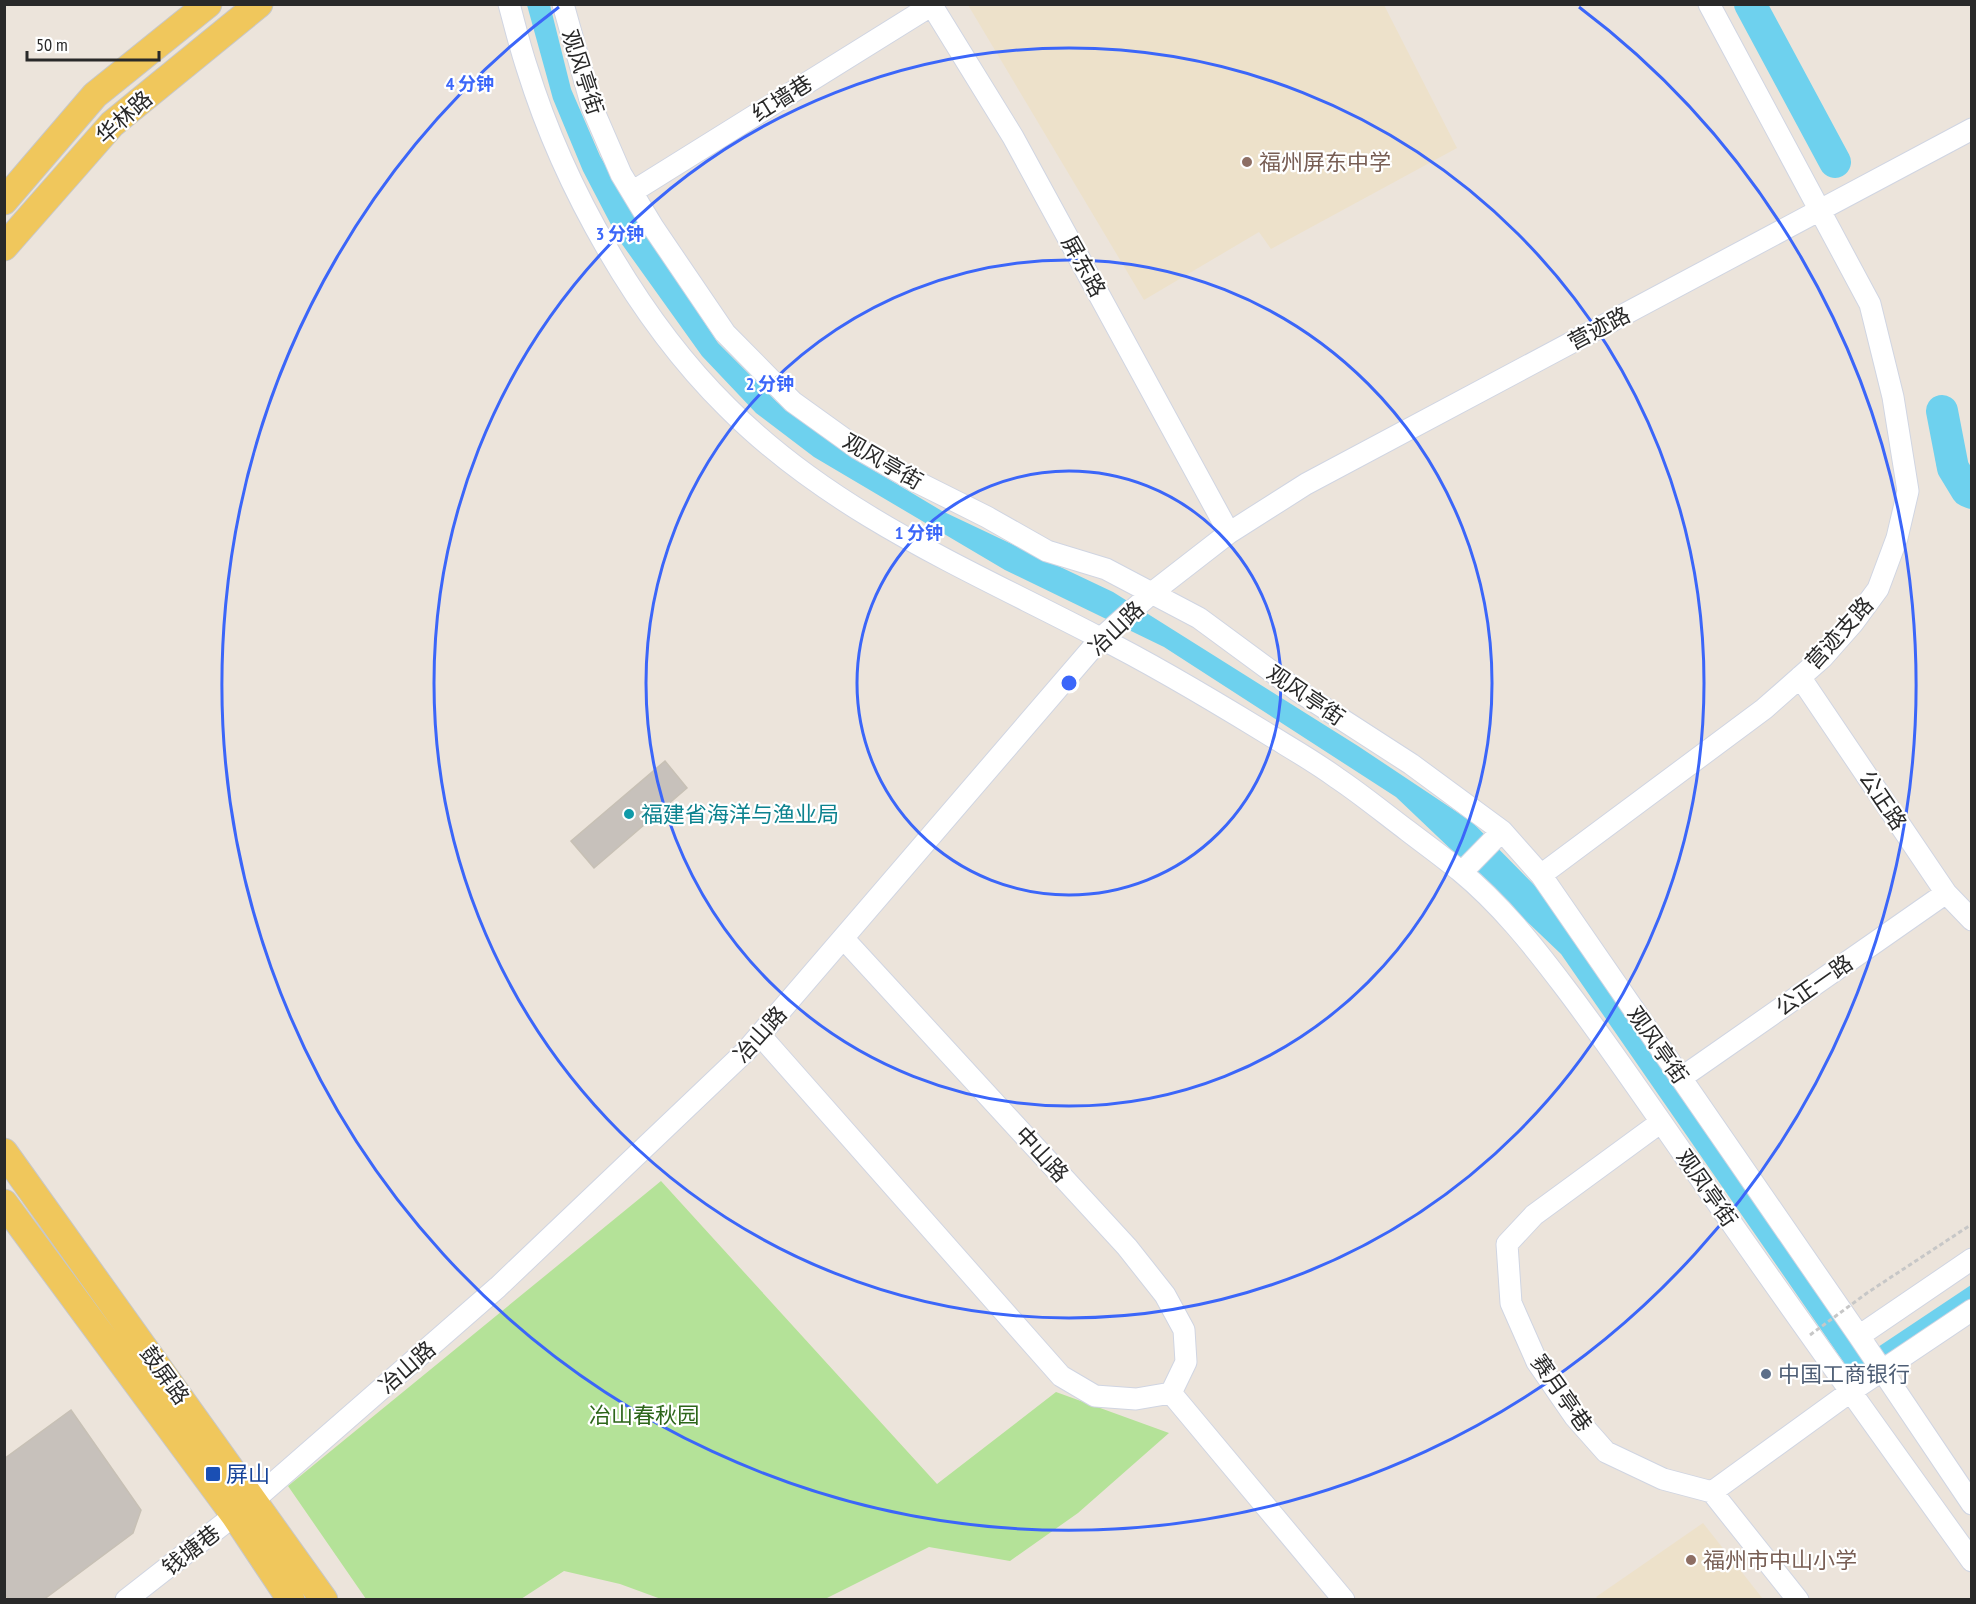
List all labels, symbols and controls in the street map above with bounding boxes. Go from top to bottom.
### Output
scale bar [27,24,159,62]
street label: 观风亭街 [556,26,610,118]
text: 50 m [36,33,68,56]
street label: 红墙巷 [747,69,817,127]
text: 4 分钟 [446,72,494,95]
street label: 华林路 [90,85,158,149]
place label: 福州屏东中学 [1259,148,1391,176]
marker: 福州屏东中学 [1240,155,1254,169]
text: 3 分钟 [596,222,644,245]
street label: 屏东路 [1056,230,1112,302]
street label: 营迹路 [1563,300,1635,356]
text: 2 分钟 [746,372,794,395]
street label: 观风亭街 [838,427,928,495]
text: 1 分钟 [895,521,943,544]
street label: 营迹支路 [1799,591,1879,675]
street label: 冶山路 [1083,595,1149,661]
street label: 观风亭街 [1262,659,1350,731]
centre of rings [1059,673,1079,693]
street label: 公正路 [1853,765,1913,835]
place label: 福建省海洋与渔业局 [641,800,839,828]
marker: 福建省海洋与渔业局 [622,807,636,821]
street label: 公正一路 [1770,948,1858,1022]
street label: 冶山路 [728,1000,792,1068]
street label: 观风亭街 [1621,1001,1695,1089]
street label: 中山路 [1009,1120,1075,1188]
street label: 观凤亭街 [1670,1144,1744,1232]
street label: 冶山路 [373,1335,441,1399]
street label: 鼓屏路 [134,1340,196,1410]
street label: 赛月亭巷 [1525,1349,1599,1437]
place label: 中国工商银行 [1778,1360,1910,1388]
marker: 中国工商银行 [1759,1367,1773,1381]
park label: 冶山春秋园 [589,1401,699,1429]
place label: 屏山 [226,1460,270,1488]
marker: 屏山 [204,1465,222,1483]
street label: 钱塘巷 [156,1519,226,1581]
place label: 福州市中山小学 [1703,1546,1857,1574]
marker: 福州市中山小学 [1684,1553,1698,1567]

